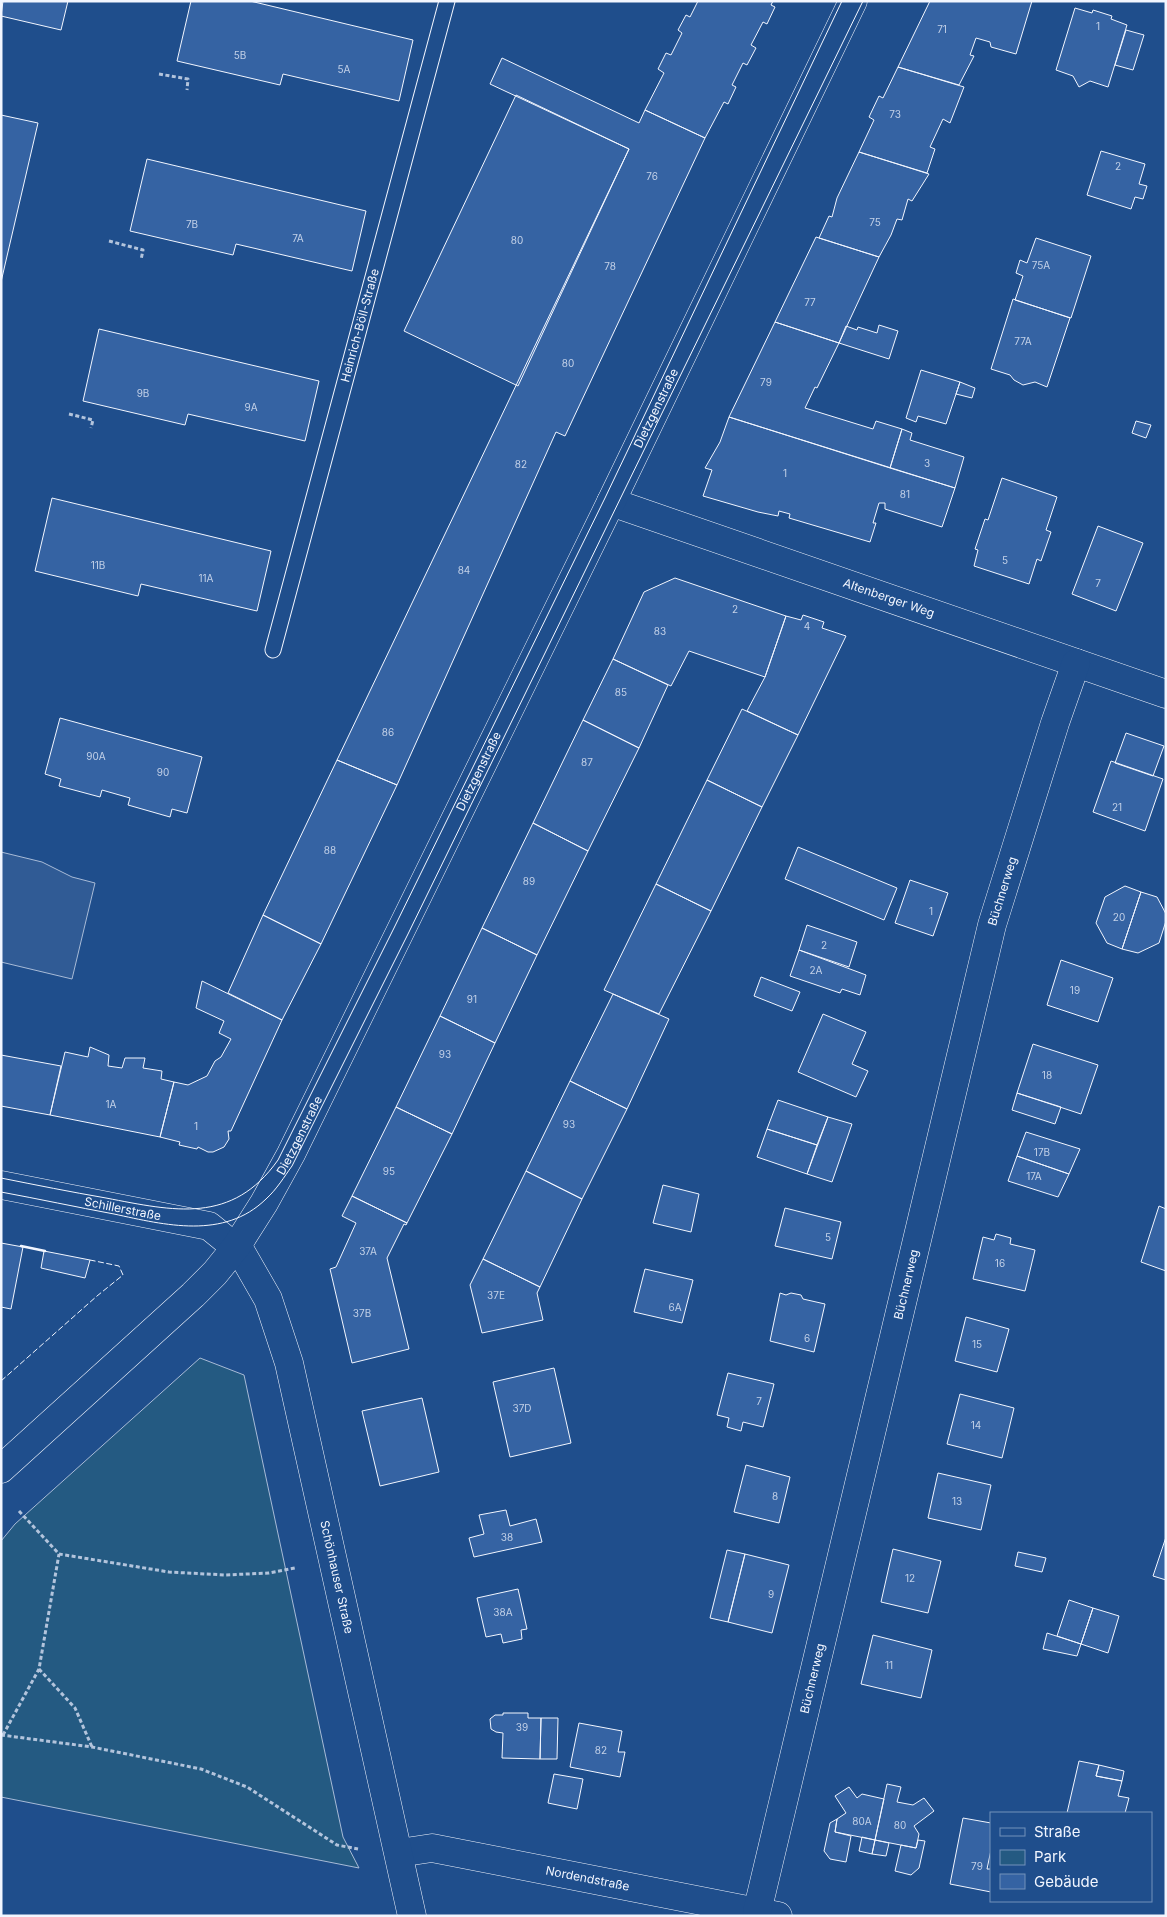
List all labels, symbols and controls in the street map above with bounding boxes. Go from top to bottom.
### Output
house number: 1 [1096,20,1100,32]
house number: 71 [937,23,947,35]
house number: 5B [234,49,246,61]
house number: 5A [338,63,351,75]
house number: 73 [889,108,901,120]
house number: 2 [1115,160,1121,172]
house number: 76 [646,170,658,182]
house number: 75 [869,216,881,228]
house number: 7B [186,218,198,230]
house number: 7A [292,232,304,244]
house number: 80 [511,234,523,246]
house number: 75A [1032,259,1050,271]
house number: 78 [604,260,616,272]
street label: Heinrich-Böll-Straße [337,267,382,384]
house number: 77 [804,296,816,308]
house number: 77A [1014,335,1032,347]
house number: 80 [562,357,574,369]
street label: Dietzgenstraße [630,366,681,450]
house number: 79 [760,376,772,388]
house number: 9B [137,387,149,399]
house number: 9A [244,401,258,413]
house number: 3 [924,457,930,469]
house number: 82 [515,458,527,470]
house number: 1 [783,467,787,479]
house number: 81 [900,488,910,500]
house number: 5 [1002,554,1008,566]
house number: 11B [91,559,105,571]
house number: 84 [458,564,470,576]
house number: 11A [198,572,214,584]
street label: Altenberger Weg [841,575,937,620]
house number: 7 [1095,577,1101,589]
house number: 2 [732,603,738,615]
house number: 4 [804,620,810,632]
house number: 83 [654,625,666,637]
house number: 85 [615,686,627,698]
house number: 86 [382,726,394,738]
street label: Dietzgenstraße [453,729,504,813]
house number: 90A [86,750,106,762]
house number: 87 [581,756,593,768]
house number: 90 [157,766,169,778]
house number: 21 [1112,801,1122,813]
house number: 88 [324,844,336,856]
street label: Büchnerweg [984,855,1020,927]
house number: 89 [523,875,535,887]
house number: 1 [929,905,933,917]
house number: 20 [1113,911,1125,923]
house number: 2 [821,939,827,951]
house number: 2A [810,964,823,976]
house number: 19 [1070,984,1080,996]
house number: 91 [467,993,477,1005]
house number: 93 [439,1048,451,1060]
house number: 18 [1042,1069,1052,1081]
street label: Dietzgenstraße [273,1094,325,1177]
house number: 1A [106,1098,117,1110]
house number: 93 [563,1118,575,1130]
house number: 1 [194,1120,198,1132]
house number: 17B [1034,1146,1050,1158]
house number: 95 [383,1165,395,1177]
house number: 17A [1026,1170,1042,1182]
street label: Schillerstraße [83,1194,162,1223]
house number: 5 [825,1231,831,1243]
house number: 37A [359,1245,377,1257]
street label: Büchnerweg [890,1248,921,1321]
house number: 16 [995,1257,1005,1269]
house number: 37E [487,1289,505,1301]
house number: 6A [668,1301,682,1313]
house number: 37B [353,1307,371,1319]
house number: 6 [804,1332,810,1344]
house number: 15 [972,1338,982,1350]
house number: 7 [756,1395,762,1407]
house number: 37D [512,1402,532,1414]
house number: 14 [971,1419,981,1431]
house number: 8 [772,1490,778,1502]
house number: 13 [952,1495,962,1507]
street label: Schönhauser Straße [317,1519,357,1635]
house number: 38 [501,1531,513,1543]
house number: 12 [905,1572,915,1584]
house number: 9 [768,1588,774,1600]
house number: 38A [493,1606,513,1618]
street label: Büchnerweg [797,1642,828,1715]
house number: 11 [885,1659,893,1671]
house number: 39 [516,1721,528,1733]
house number: 82 [595,1744,607,1756]
legend [990,1812,1152,1902]
house number: 80A [852,1815,872,1827]
house number: 80 [894,1819,906,1831]
text: Straße [1034,1822,1081,1841]
text: Park [1034,1847,1067,1866]
house number: 79 [971,1860,983,1872]
street label: Nordendstraße [544,1863,631,1894]
text: Gebäude [1034,1872,1099,1891]

